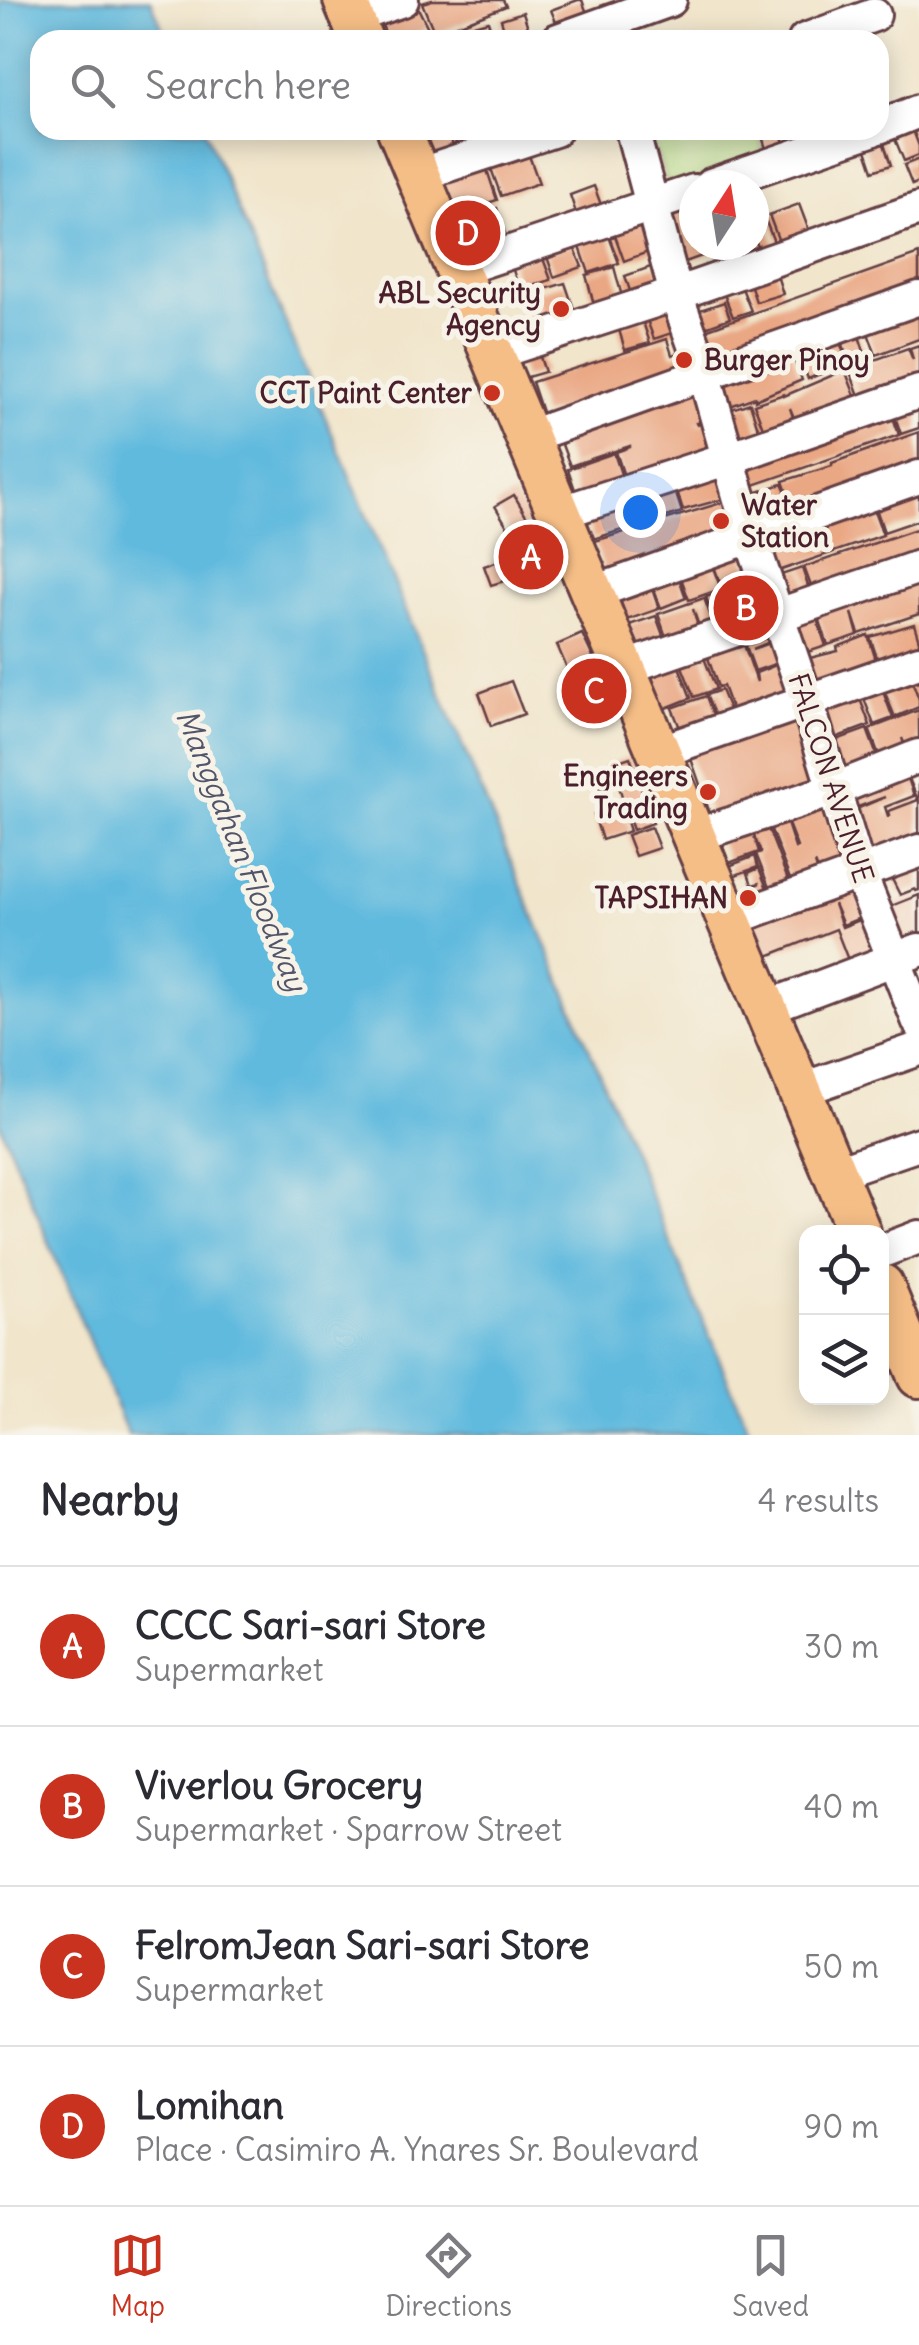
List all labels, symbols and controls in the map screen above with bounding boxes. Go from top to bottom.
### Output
search box [30,30,889,140]
icon: search [65,58,120,113]
text: Search here [145,62,351,109]
north arrow [679,170,769,260]
pin: D [436,196,500,270]
place label: ABL Security Agency [378,275,541,343]
marker: ABL Security Agency [550,298,572,320]
place label: Burger Pinoy [704,342,870,378]
marker: Burger Pinoy [673,349,695,371]
place label: CCT Paint Center [260,375,473,411]
marker: CCT Paint Center [481,382,503,404]
your location [615,487,666,538]
place label: Water Station [741,487,829,555]
marker: Water Station [710,510,732,532]
pin: A [498,520,564,594]
pin: B [714,570,778,646]
pin: C [562,654,626,728]
street label: FALCON AVENUE [780,669,882,887]
water label: Manggahan Floodway [168,703,317,998]
place label: Engineers Trading [563,758,688,826]
marker: Engineers Trading [697,781,719,803]
place label: TAPSIHAN [595,880,728,916]
marker: TAPSIHAN [737,887,759,909]
map controls [799,1225,889,1405]
button: locate [799,1225,889,1315]
button: layers [799,1315,889,1405]
text: Nearby [40,1474,179,1526]
text: 4 results [758,1480,879,1521]
text: CCCC Sari-sari Store [135,1602,486,1649]
text: A [62,1626,83,1667]
text: 30 m [804,1626,879,1667]
text: Supermarket [135,1649,324,1690]
text: Viverlou Grocery [135,1762,423,1809]
text: B [62,1786,83,1827]
text: 40 m [804,1786,879,1827]
text: Supermarket · Sparrow Street [135,1809,562,1850]
text: FelromJean Sari-sari Store [135,1922,589,1969]
text: C [62,1946,83,1987]
text: 50 m [804,1946,879,1987]
text: Supermarket [135,1969,324,2010]
text: Lomihan [135,2082,284,2129]
text: D [61,2106,84,2147]
text: 90 m [804,2106,879,2147]
text: Place · Casimiro A. Ynares Sr. Boulevard [135,2129,699,2170]
tab: Map [110,2228,165,2324]
tab: Directions [385,2228,512,2324]
tab: Saved [732,2228,809,2324]

